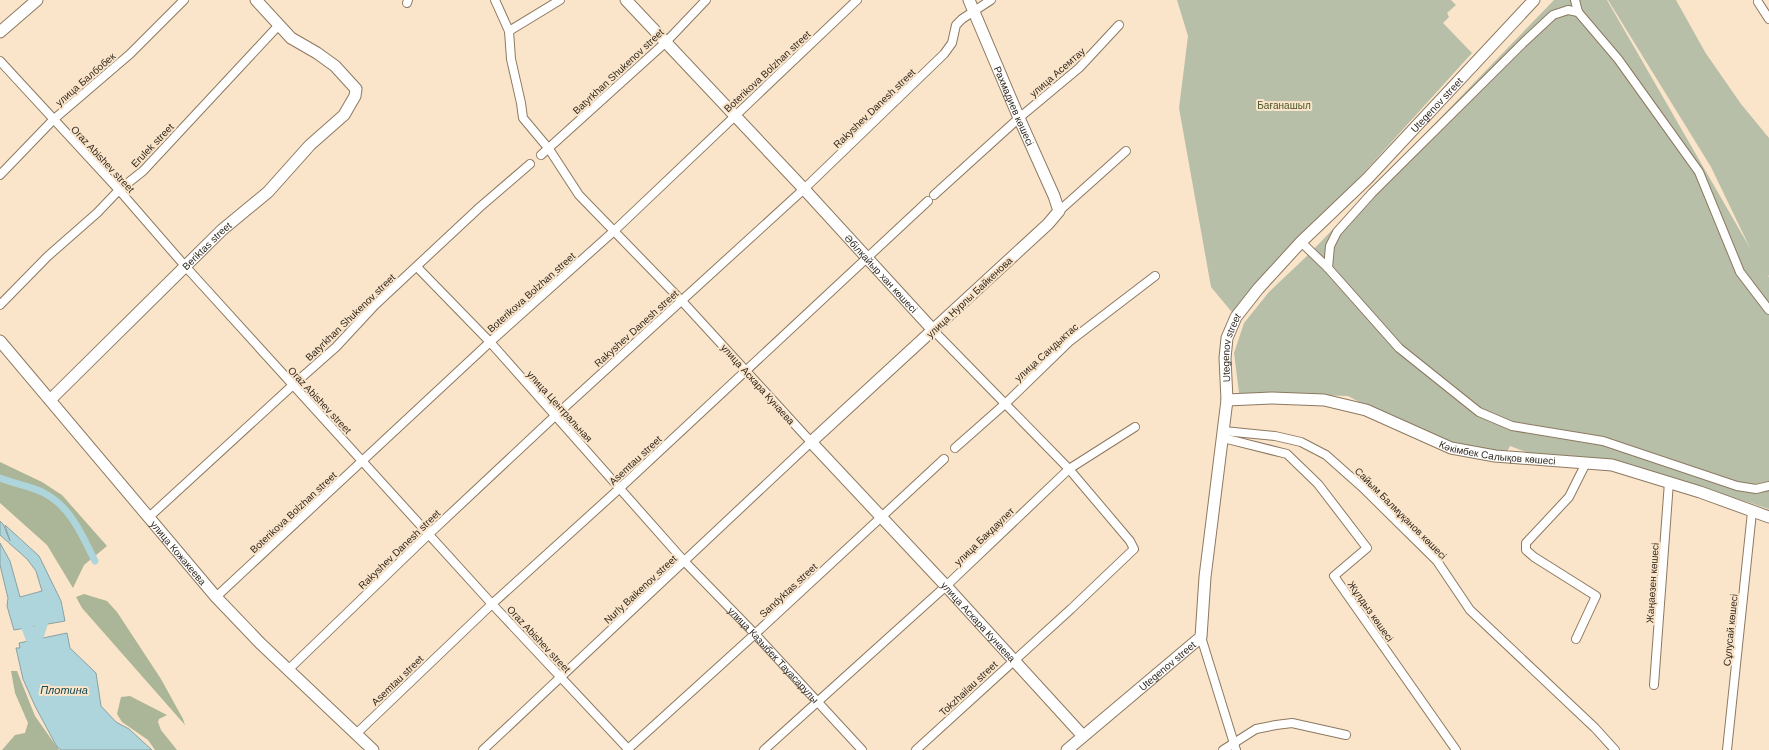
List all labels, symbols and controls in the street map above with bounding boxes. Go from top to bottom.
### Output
street label: Batyrkhan Shukenov street [571,26,666,116]
street label: Boterikova Bolzhan street [722,28,813,114]
street label: улица Асемтау [1028,45,1087,99]
street label: улица Балбобек [53,50,118,108]
street label: Рахмадиев көшесі [992,65,1036,147]
street label: Rakyshev Danesh street [831,66,918,150]
street label: Utegenov street [1409,75,1465,135]
park label: Бағанашыл [1257,100,1311,111]
street label: Erulek street [129,121,176,169]
street label: Oraz Abishev street [69,124,137,195]
street label: Beriktas street [180,220,234,272]
street label: Әбілқайыр хан көшесі [842,232,919,315]
street label: Boterikova Bolzhan street [485,250,578,335]
street label: улица Нурлы Байкенова [924,255,1015,340]
street label: Batyrkhan Shukenov street [303,272,398,363]
street label: Rakyshev Danesh street [592,288,681,369]
street label: Utegenov street [1220,311,1243,382]
street label: улица Сандыктас [1012,321,1080,384]
street label: улица Аскара Кунаева [719,342,797,427]
street label: Oraz Abishev street [286,365,354,436]
street label: улица Центральная [525,368,594,444]
street label: Asemtau street [607,433,664,487]
street label: Кәкімбек Салықов көшесі [1437,438,1556,467]
street label: Сайым Балмұқанов көшесі [1353,465,1449,561]
street label: Boterikova Bolzhan street [248,469,339,555]
street label: улица Бакдаулет [952,505,1017,568]
street label: Rakyshev Danesh street [356,507,443,591]
street label: улица Кожакеева [148,519,209,588]
street label: Жаңаөзен көшесі [1644,542,1661,624]
street label: Nurly Baikenov street [602,553,679,626]
street label: Sandyktas street [757,561,819,620]
street label: Жұлдыз көшесі [1346,579,1396,644]
street label: улица Аскара Кунаева [939,580,1018,664]
street label: Сұлусай көшесі [1721,593,1740,667]
street label: Oraz Abishev street [505,604,573,675]
street label: улица Казыбек Тауасарулы [726,605,821,705]
street label: Utegenov street [1137,639,1198,693]
street label: Asemtau street [369,653,426,708]
street label: Tokzhailau street [937,659,1000,718]
water label: Плотина [40,684,88,696]

